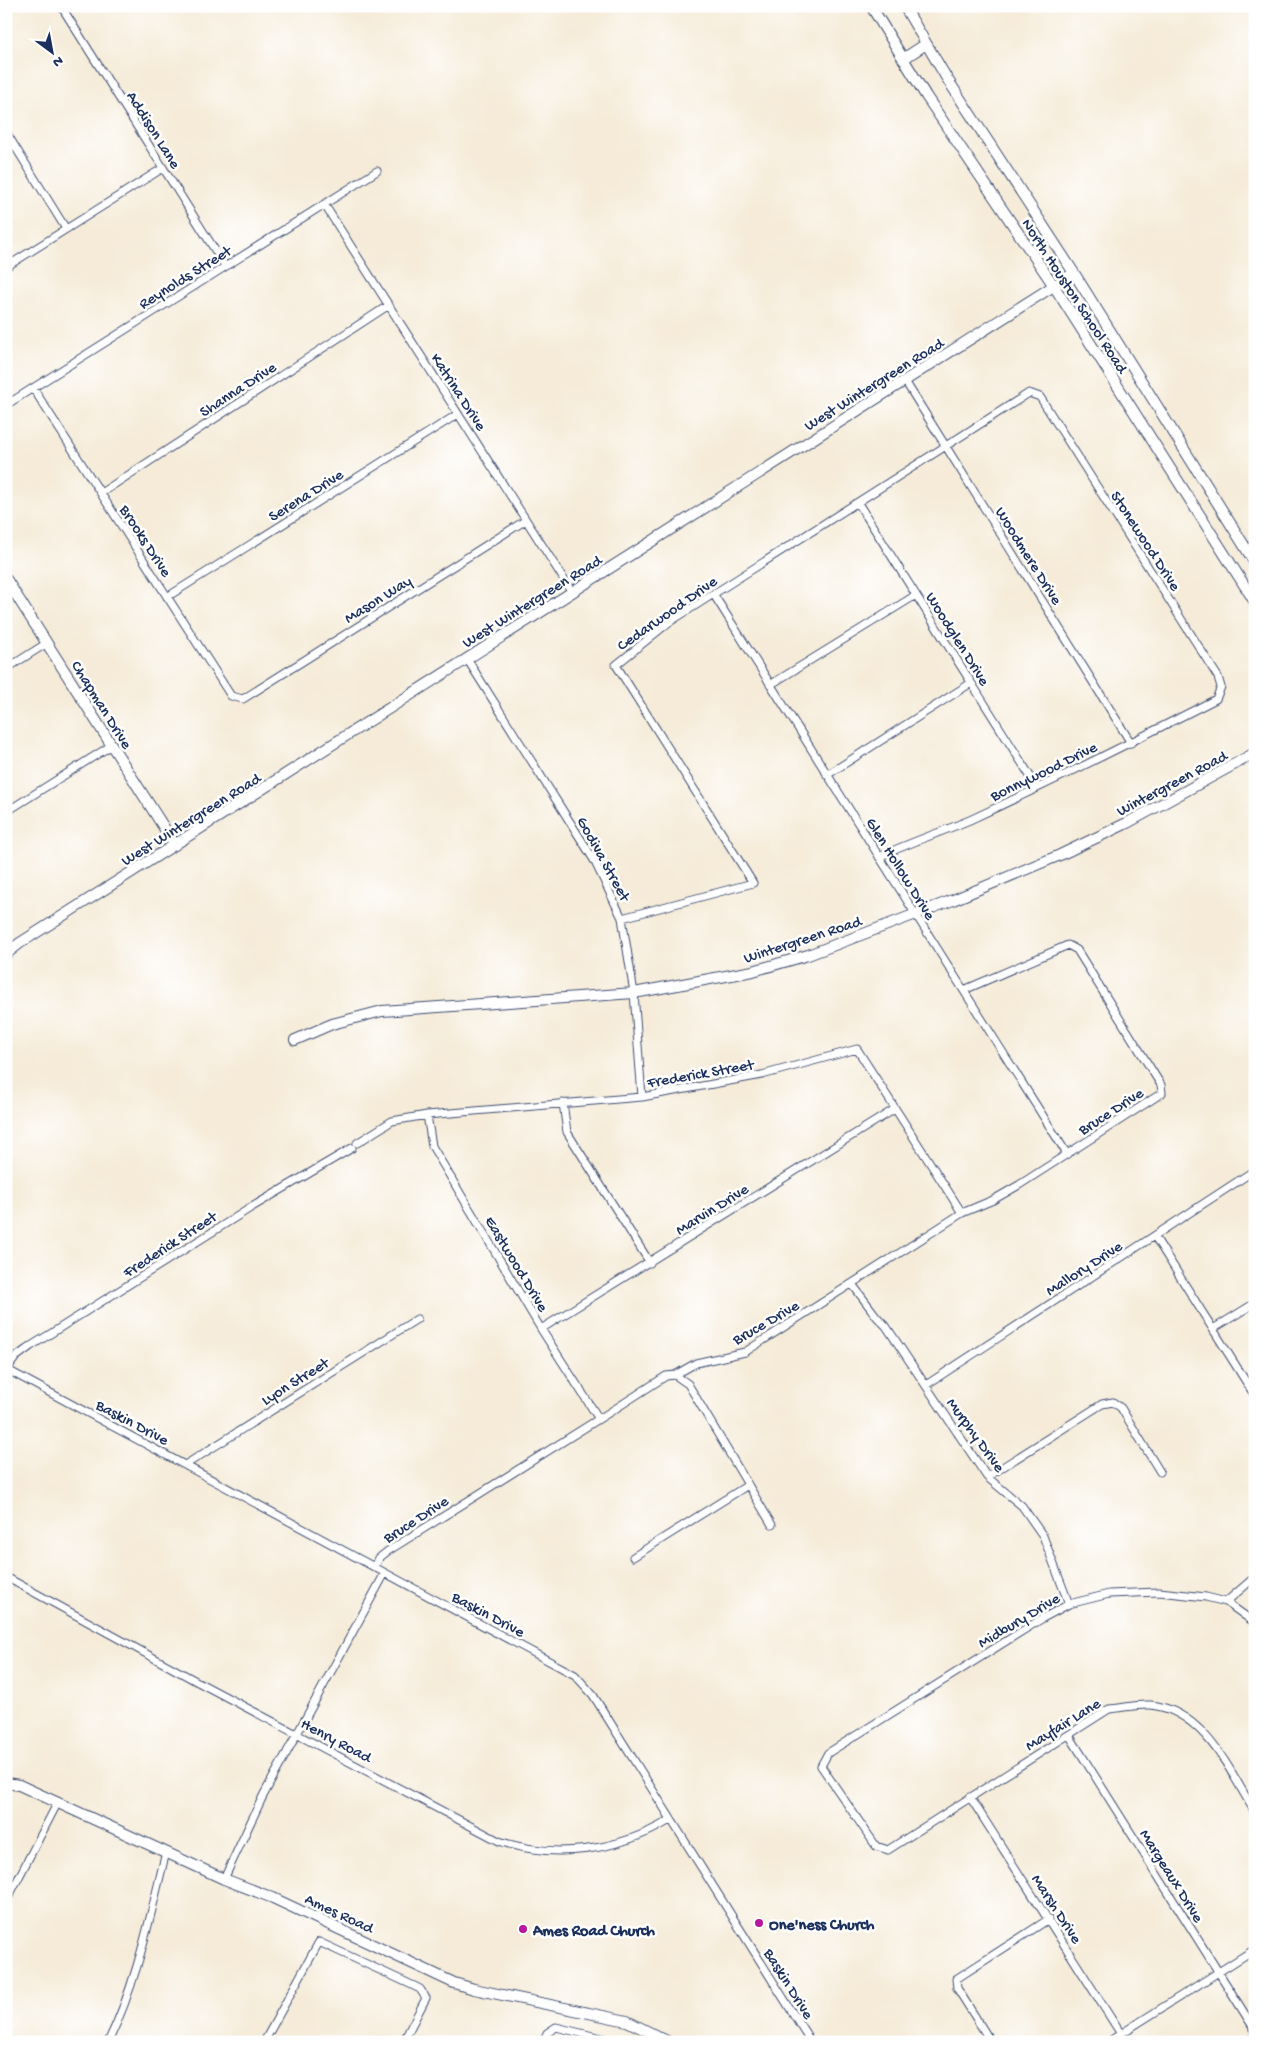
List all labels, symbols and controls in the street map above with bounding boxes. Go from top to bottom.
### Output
north arrow [28,28,78,78]
text: N [49,51,66,71]
street label: Addison Lane [121,89,184,174]
street label: North Houston School Road [1016,216,1131,379]
street label: Reynolds Street [136,242,237,315]
street label: West Wintergreen Road [802,334,949,437]
street label: Katrina Drive [425,351,490,436]
street label: Shanna Drive [197,359,281,423]
street label: Serena Drive [266,466,348,527]
street label: Stonewood Drive [1105,488,1184,596]
street label: Brooks Drive [113,501,175,582]
street label: Woodmere Drive [989,504,1065,610]
street label: West Wintergreen Road [460,551,607,654]
street label: Mason Way [342,573,416,629]
street label: Cedarwood Drive [614,573,722,656]
street label: Woodglen Drive [920,590,993,691]
street label: Chapman Drive [65,658,135,754]
street label: Bonnywood Drive [987,739,1102,808]
street label: Wintergreen Road [1114,747,1233,822]
street label: West Wintergreen Road [119,769,266,872]
street label: Godiva Street [571,814,634,907]
street label: Glen Hollow Drive [860,815,939,925]
street label: Wintergreen Road [742,913,866,969]
street label: Frederick Street [645,1056,757,1094]
street label: Bruce Drive [1075,1084,1149,1142]
street label: Marvin Drive [673,1181,753,1241]
street label: Frederick Street [120,1208,223,1284]
street label: Eastwood Drive [479,1213,551,1317]
street label: Mallory Drive [1043,1238,1127,1302]
street label: Bruce Drive [729,1297,804,1351]
street label: Lyon Street [259,1354,334,1411]
street label: Murphy Drive [941,1395,1008,1478]
street label: Baskin Drive [91,1396,172,1452]
street label: Bruce Drive [380,1492,454,1550]
street label: Baskin Drive [447,1588,528,1644]
street label: Midbury Drive [975,1590,1065,1654]
street label: Mayfair Lane [1023,1695,1106,1757]
street label: Henry Road [297,1716,375,1769]
street label: Margeaux Drive [1134,1827,1207,1928]
street label: Marsh Drive [1026,1872,1085,1949]
street label: Ames Road [301,1891,377,1940]
marker: One'ness Church [753,1917,765,1929]
place label: One'ness Church [769,1917,875,1936]
marker: Ames Road Church [517,1923,529,1935]
place label: Ames Road Church [532,1923,655,1942]
street label: Baskin Drive [757,1945,817,2024]

